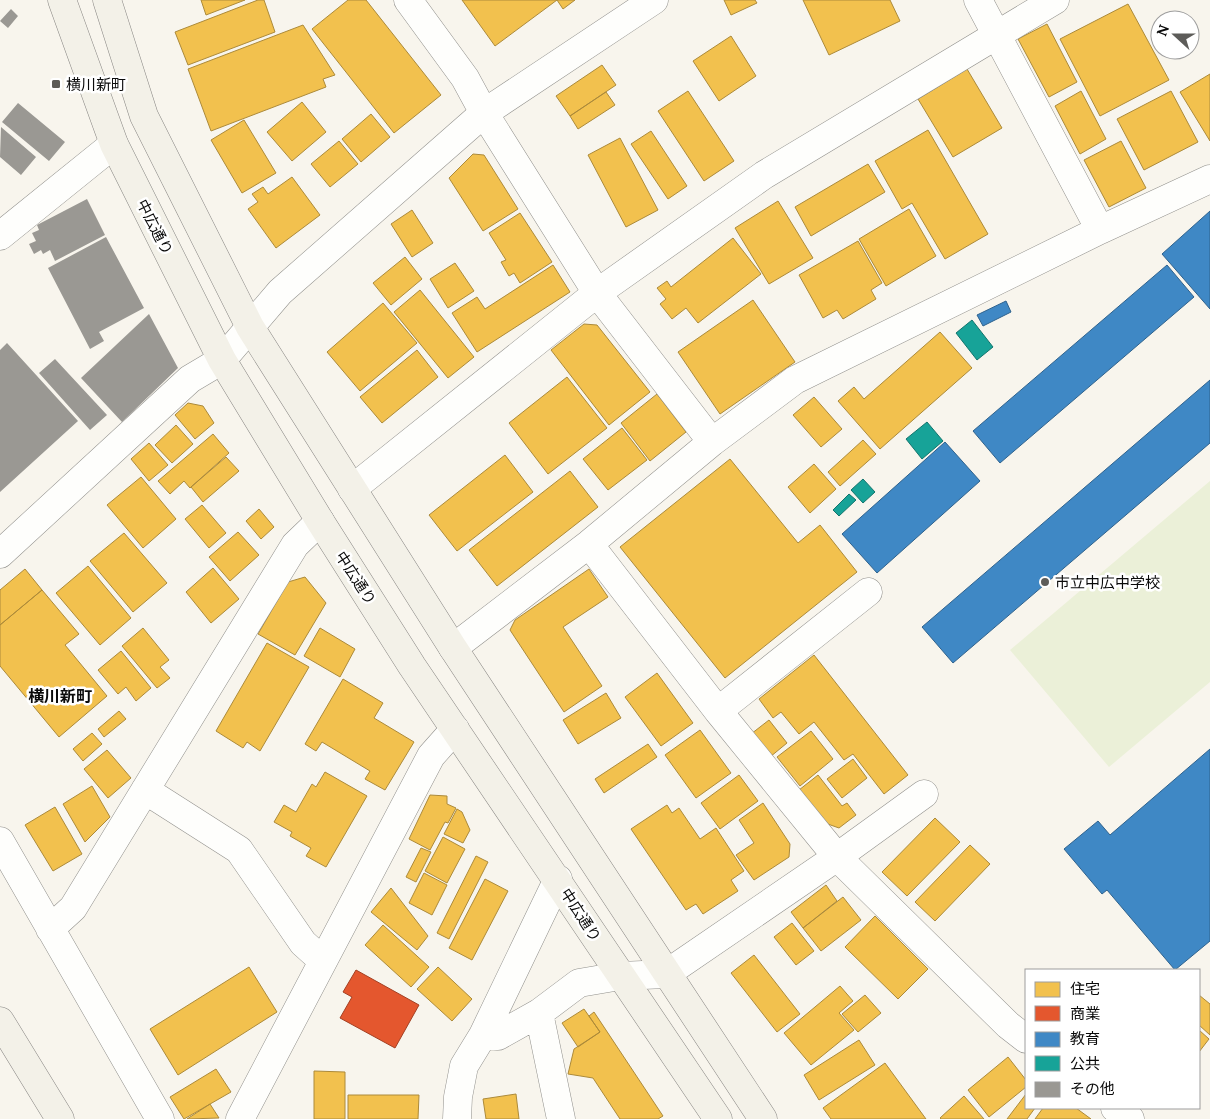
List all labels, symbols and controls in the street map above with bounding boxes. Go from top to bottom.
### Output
north arrow [1150,10,1200,60]
text: N [1153,22,1173,39]
place label: 横川新町 [66,75,126,94]
marker: 横川新町 [50,78,62,90]
street label: 中広通り [133,196,177,258]
street label: 中広通り [332,548,380,608]
place label: 市立中広中学校 [1055,573,1160,592]
marker: 市立中広中学校 [1039,576,1051,588]
district label: 横川新町 [28,686,92,706]
street label: 中広通り [557,885,605,945]
legend [1025,969,1200,1109]
text: 住宅 [1070,979,1100,998]
text: 商業 [1070,1004,1100,1023]
text: 教育 [1070,1029,1100,1048]
text: 公共 [1070,1054,1100,1073]
text: その他 [1070,1079,1115,1098]

